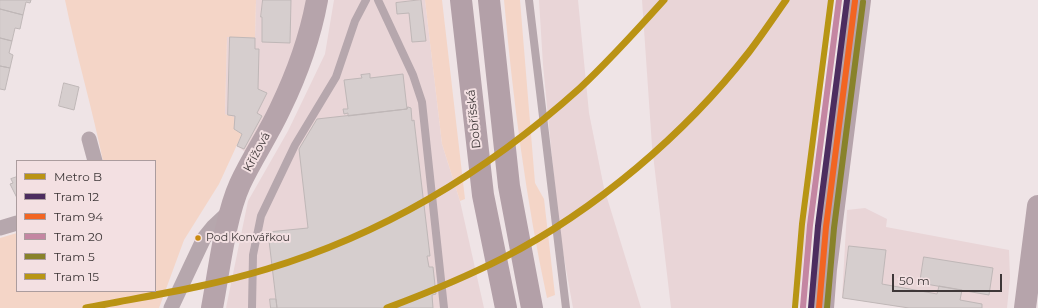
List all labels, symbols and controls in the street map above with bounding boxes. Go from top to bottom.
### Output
street label: Dobříšská [464,89,484,149]
street label: Křížová [241,130,273,174]
legend [16,160,156,292]
text: Metro B [54,169,102,184]
text: Tram 12 [54,189,99,204]
text: Tram 94 [54,209,103,224]
text: Tram 20 [54,229,103,244]
place label: Pod Konvářkou [206,231,290,245]
marker: Pod Konvářkou [193,233,203,243]
text: Tram 5 [54,249,95,264]
scale bar [894,266,1004,292]
text: Tram 15 [54,269,99,284]
text: 50 m [899,273,930,288]

